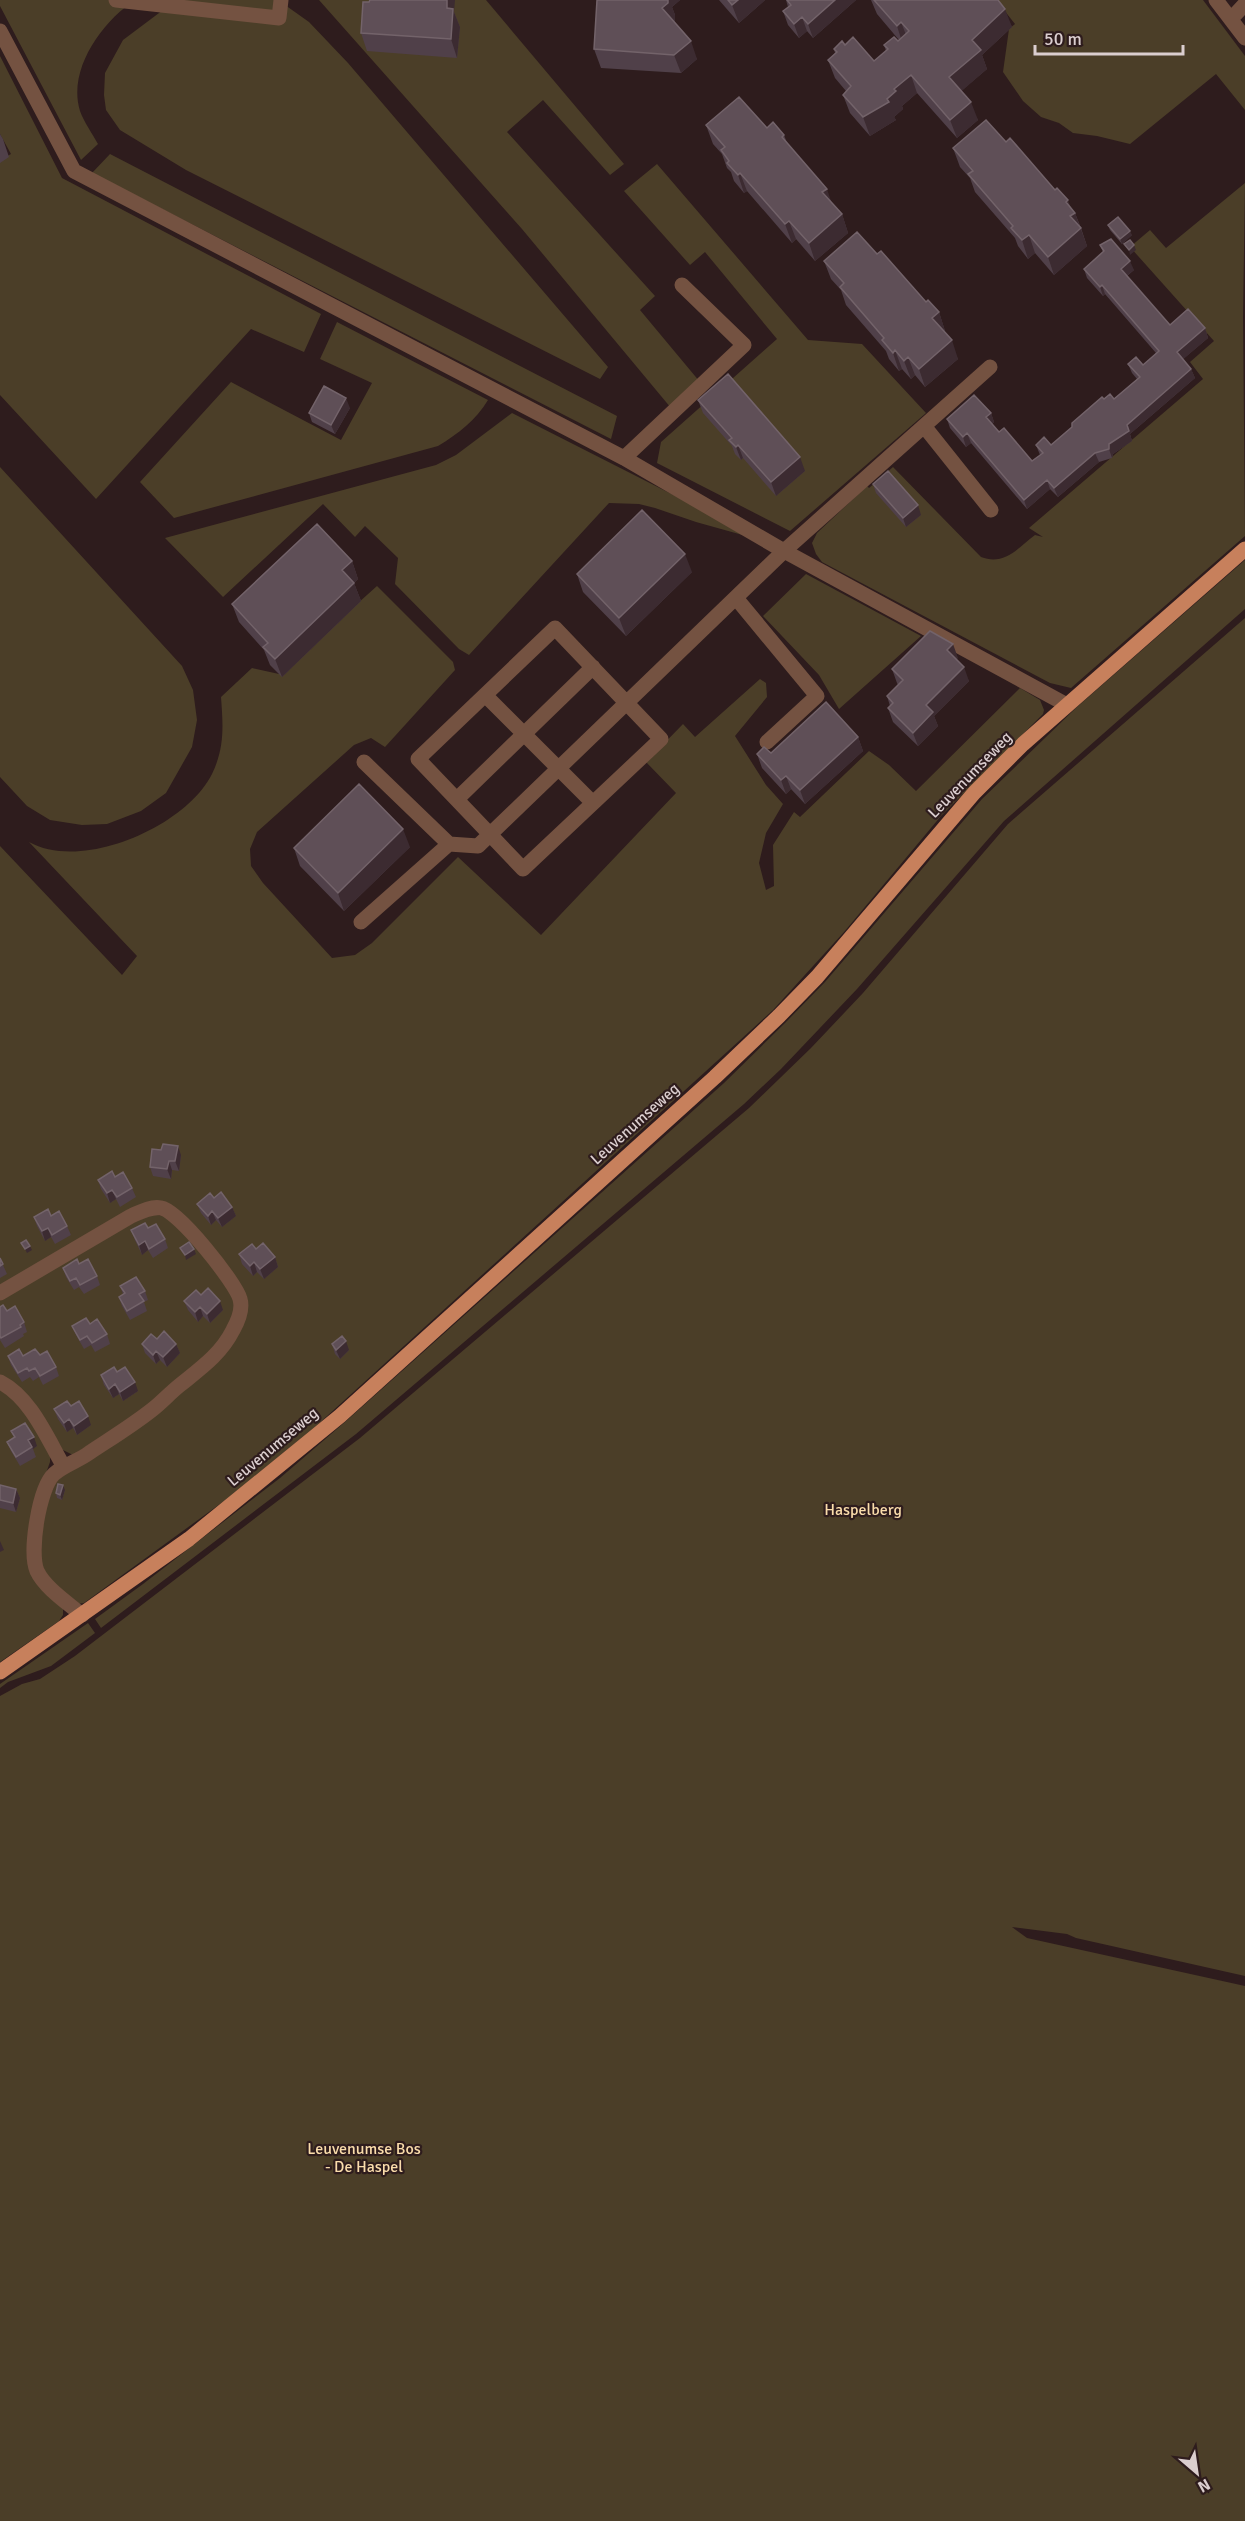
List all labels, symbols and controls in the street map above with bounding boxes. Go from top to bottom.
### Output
scale bar [1035,18,1184,56]
text: 50 m [1044,28,1082,50]
street label: Leuvenumseweg [924,728,1016,822]
street label: Leuvenumseweg [586,1079,684,1169]
street label: Leuvenumseweg [223,1403,323,1491]
park label: Haspelberg [824,1500,902,1520]
park label: Leuvenumse Bos - De Haspel [307,2139,421,2177]
north arrow [1167,2443,1227,2503]
text: N [1194,2474,1214,2497]

